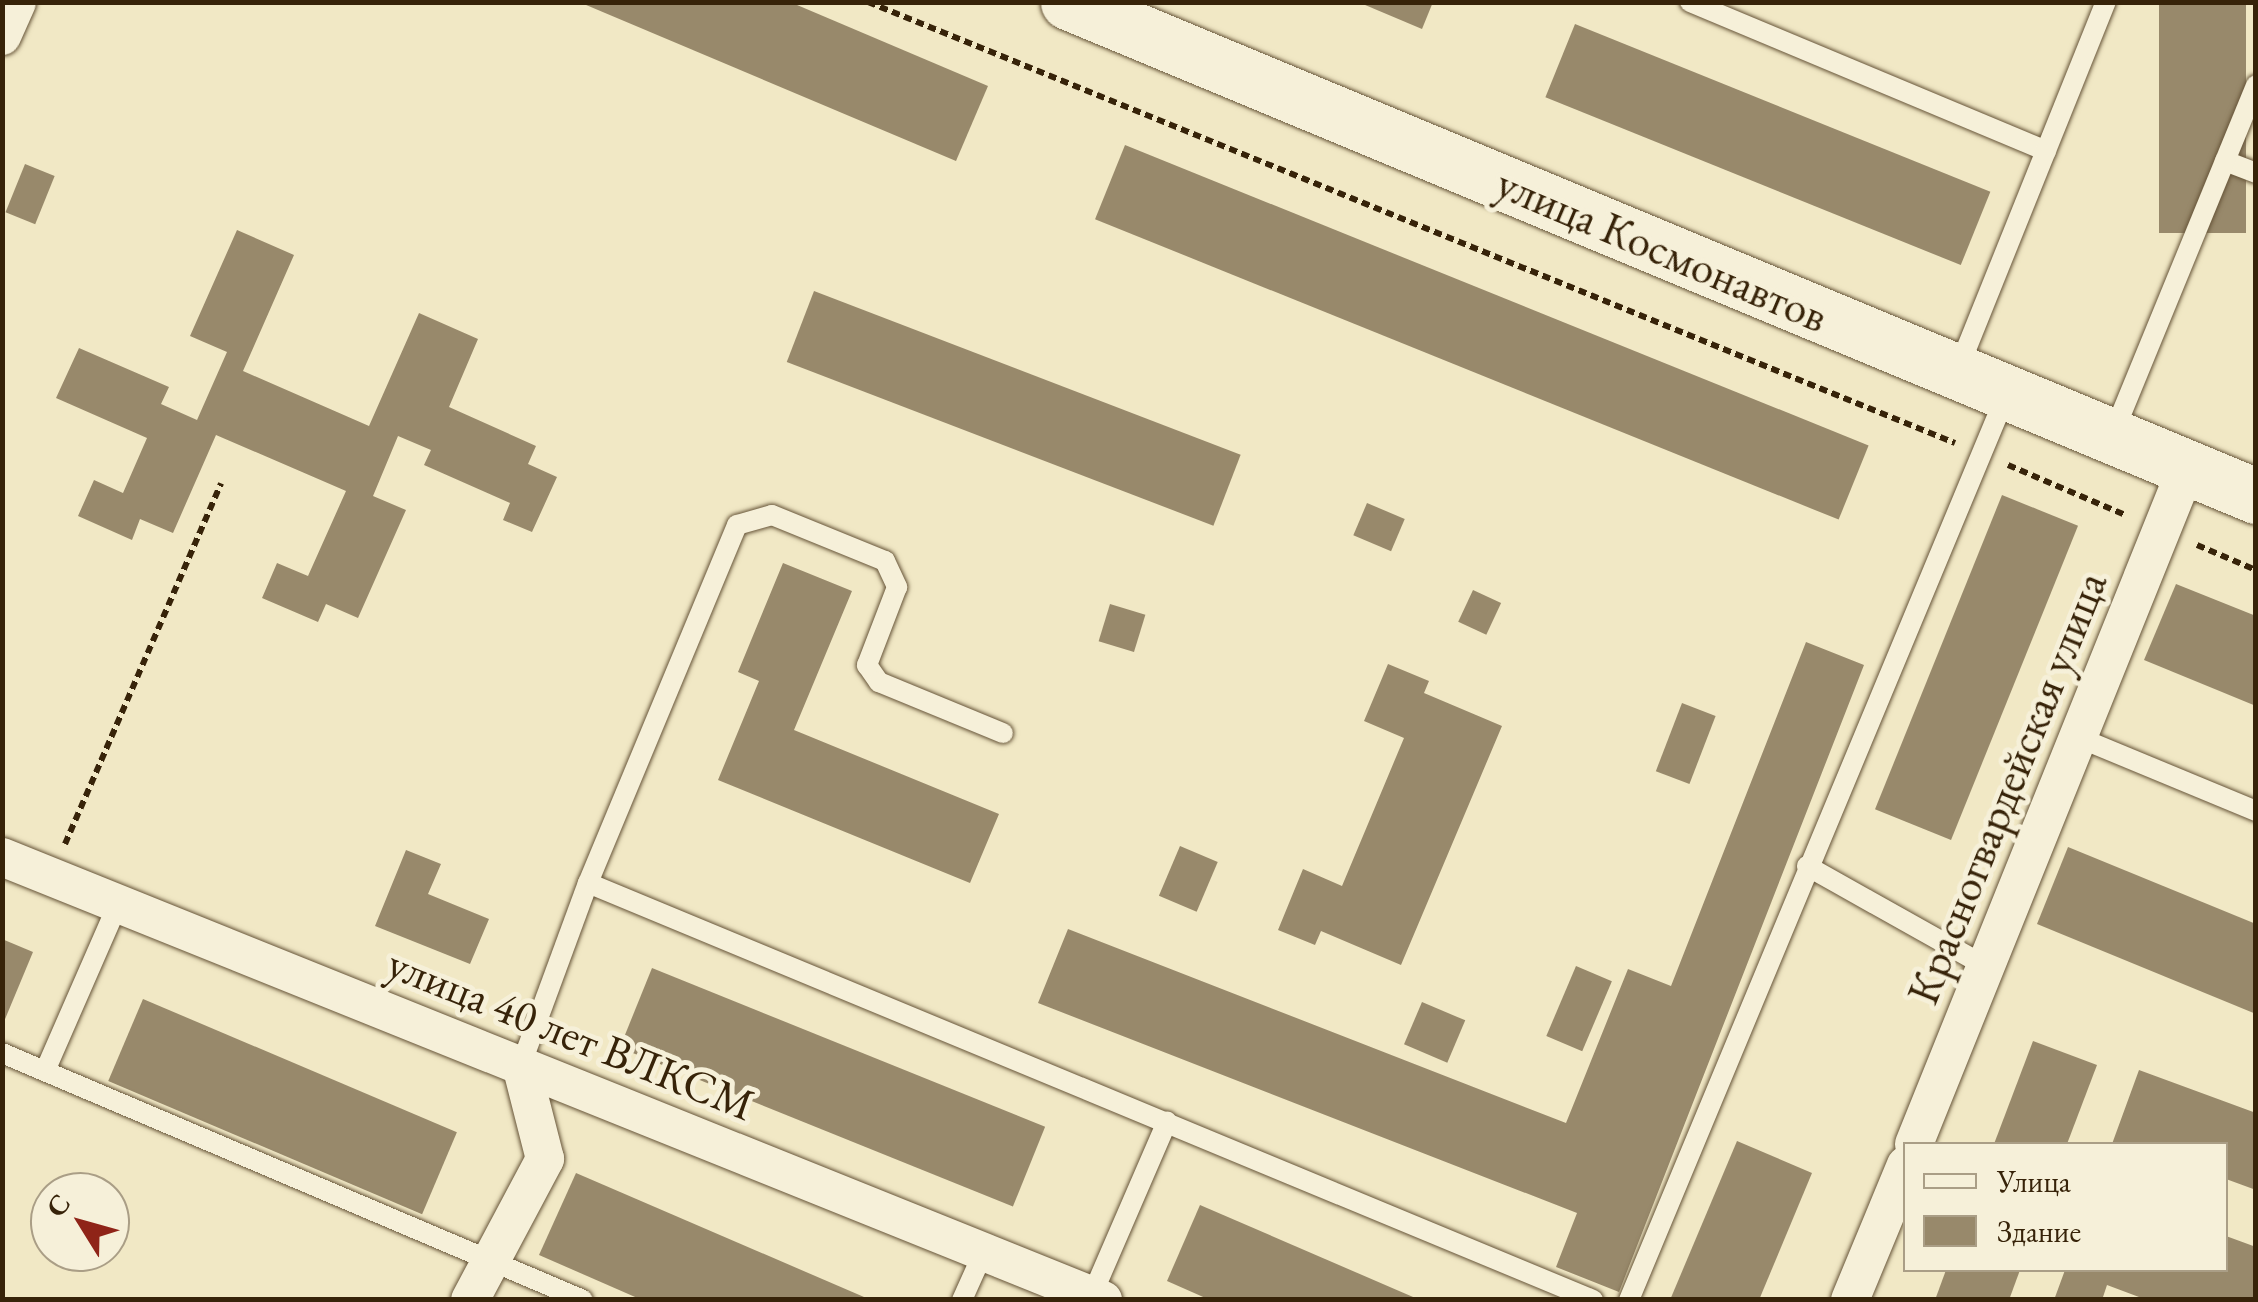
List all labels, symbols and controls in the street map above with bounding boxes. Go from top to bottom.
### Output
street label: улица Космонавтов [1488,156,1836,344]
street label: Красногвардейская улица [1896,564,2118,1012]
street label: улица 40 лет ВЛКСМ [380,936,762,1132]
legend [1903,1142,2228,1272]
text: Улица [1997,1162,2071,1201]
north arrow [30,1172,130,1272]
text: С [37,1186,78,1224]
text: Здание [1997,1212,2081,1251]

